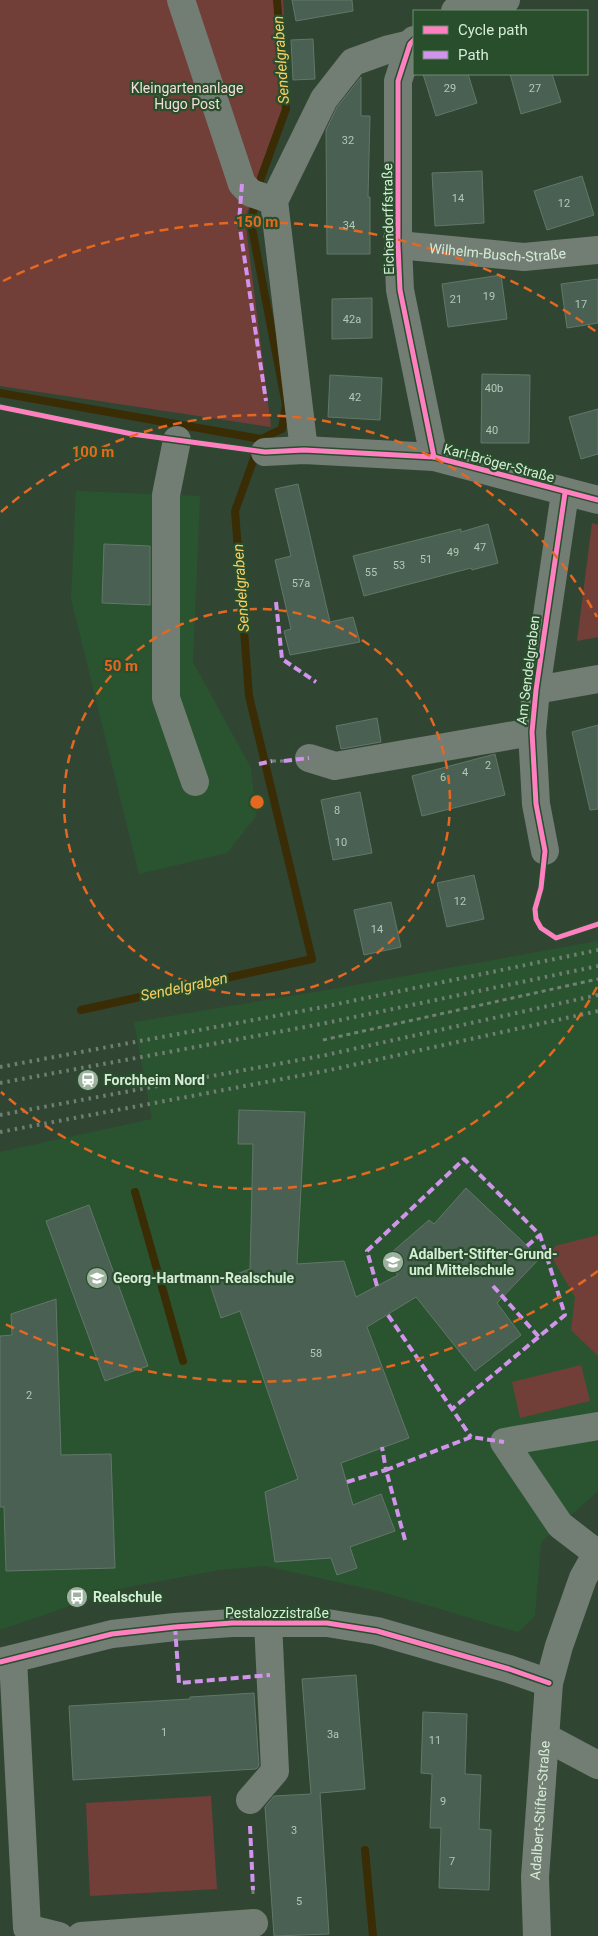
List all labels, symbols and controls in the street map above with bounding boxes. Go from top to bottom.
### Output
legend [413,10,588,75]
water label: Sendelgraben [269,15,293,105]
text: Cycle path [458,21,528,39]
text: Path [458,46,489,64]
park label: Kleingartenanlage Hugo Post [131,80,243,112]
house number: 29 [444,82,456,95]
house number: 27 [529,82,541,95]
house number: 32 [342,134,354,147]
street label: Eichendorffstraße [379,163,397,275]
house number: 14 [452,192,464,205]
house number: 12 [558,197,570,210]
text: 150 m [236,213,278,231]
house number: 34 [343,219,355,232]
street label: Wilhelm-Busch-Straße [428,240,567,265]
house number: 19 [483,290,495,303]
house number: 21 [450,293,462,306]
house number: 17 [575,298,587,311]
house number: 42a [343,313,361,326]
house number: 40b [485,382,503,395]
house number: 42 [349,391,361,404]
house number: 40 [486,424,498,437]
street label: Karl-Bröger-Straße [442,440,556,486]
text: 100 m [72,443,114,461]
house number: 47 [474,541,486,554]
water label: Sendelgraben [229,543,253,633]
house number: 49 [447,546,459,559]
house number: 51 [420,553,432,566]
house number: 53 [393,559,405,572]
house number: 55 [365,566,377,579]
house number: 57a [292,577,310,590]
street label: Am Sendelgraben [513,614,543,726]
text: 50 m [104,657,138,675]
house number: 2 [485,759,491,772]
house number: 4 [462,766,468,779]
house number: 6 [440,771,446,784]
centre of rings [248,793,266,811]
house number: 8 [334,804,340,817]
house number: 10 [335,836,347,849]
house number: 12 [454,895,466,908]
house number: 14 [371,923,383,936]
water label: Sendelgraben [139,969,229,1005]
station icon: Forchheim Nord [76,1068,100,1092]
place label: Forchheim Nord [104,1072,205,1088]
place label: Adalbert-Stifter-Grund- und Mittelschule [409,1246,557,1278]
school or university icon: Adalbert-Stifter-Grund- und Mittelschule [381,1250,405,1274]
school or university icon: Georg-Hartmann-Realschule [85,1266,109,1290]
place label: Georg-Hartmann-Realschule [113,1270,295,1286]
house number: 58 [310,1347,322,1360]
house number: 2 [26,1389,32,1402]
bus stop icon: Realschule [65,1585,89,1609]
place label: Realschule [93,1589,163,1605]
street label: Pestalozzistraße [225,1605,329,1621]
house number: 1 [161,1726,167,1739]
house number: 3a [327,1728,339,1741]
house number: 11 [429,1734,441,1747]
street label: Adalbert-Stifter-Straße [527,1740,553,1880]
house number: 9 [440,1795,446,1808]
house number: 3 [291,1824,297,1837]
house number: 7 [449,1855,455,1868]
house number: 5 [296,1895,302,1908]

